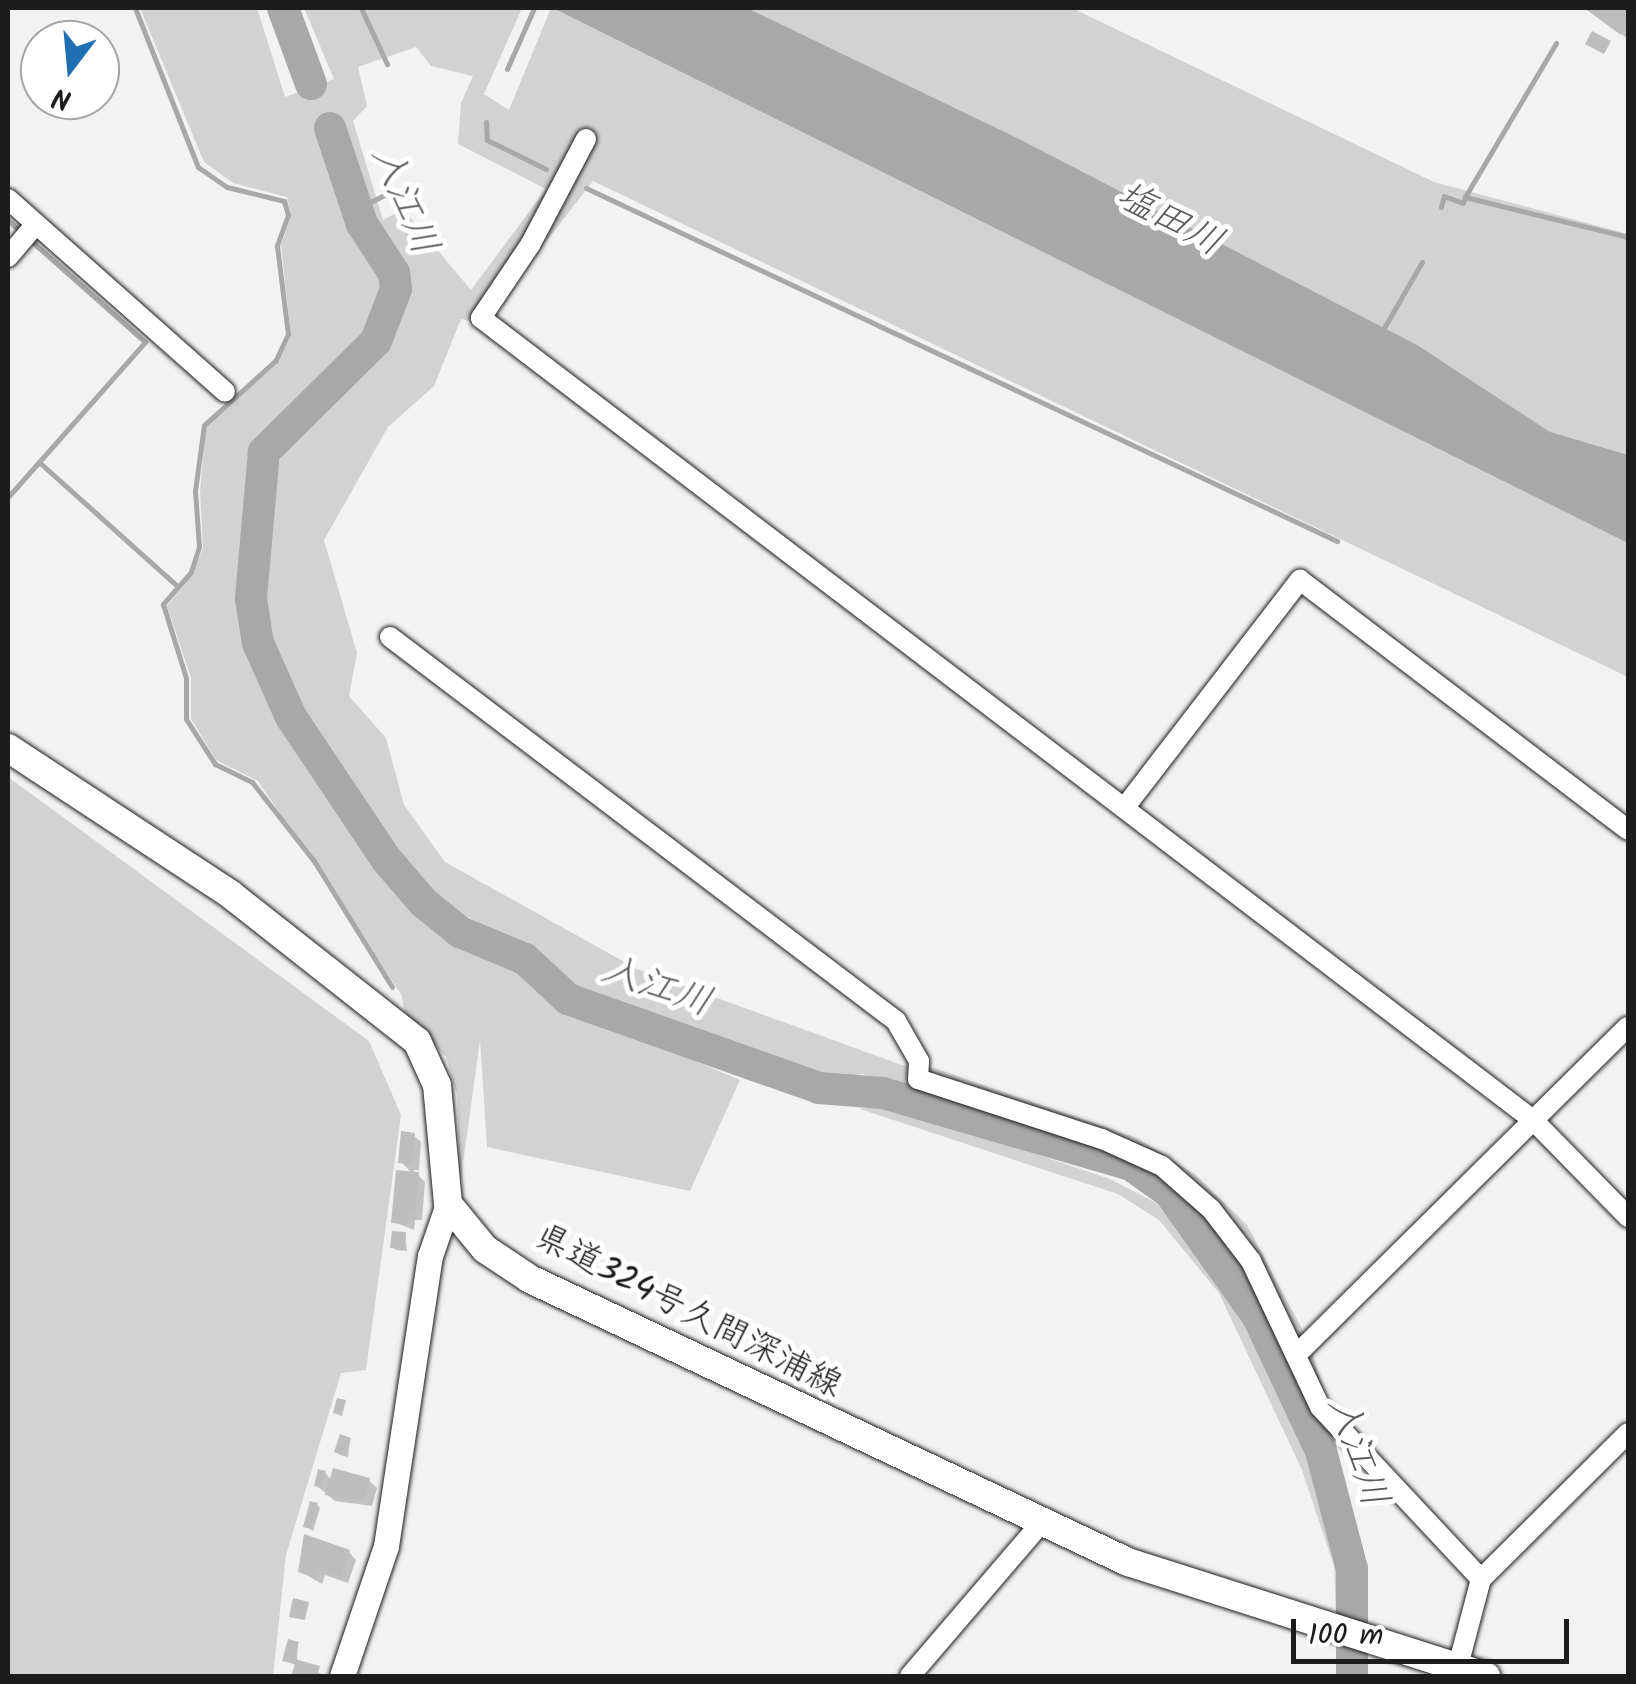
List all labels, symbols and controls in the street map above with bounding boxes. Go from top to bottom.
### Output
north arrow [20,20,120,120]
text: N [47,73,77,121]
water label: 入江川 [360,140,446,262]
water label: 塩田川 [1108,174,1230,268]
water label: 入江川 [595,948,717,1028]
street label: 県道324号久間深浦線 [527,1216,849,1408]
water label: 入江川 [1316,1391,1396,1513]
scale bar [1296,1599,1574,1661]
text: 100 m [1308,1612,1383,1660]

